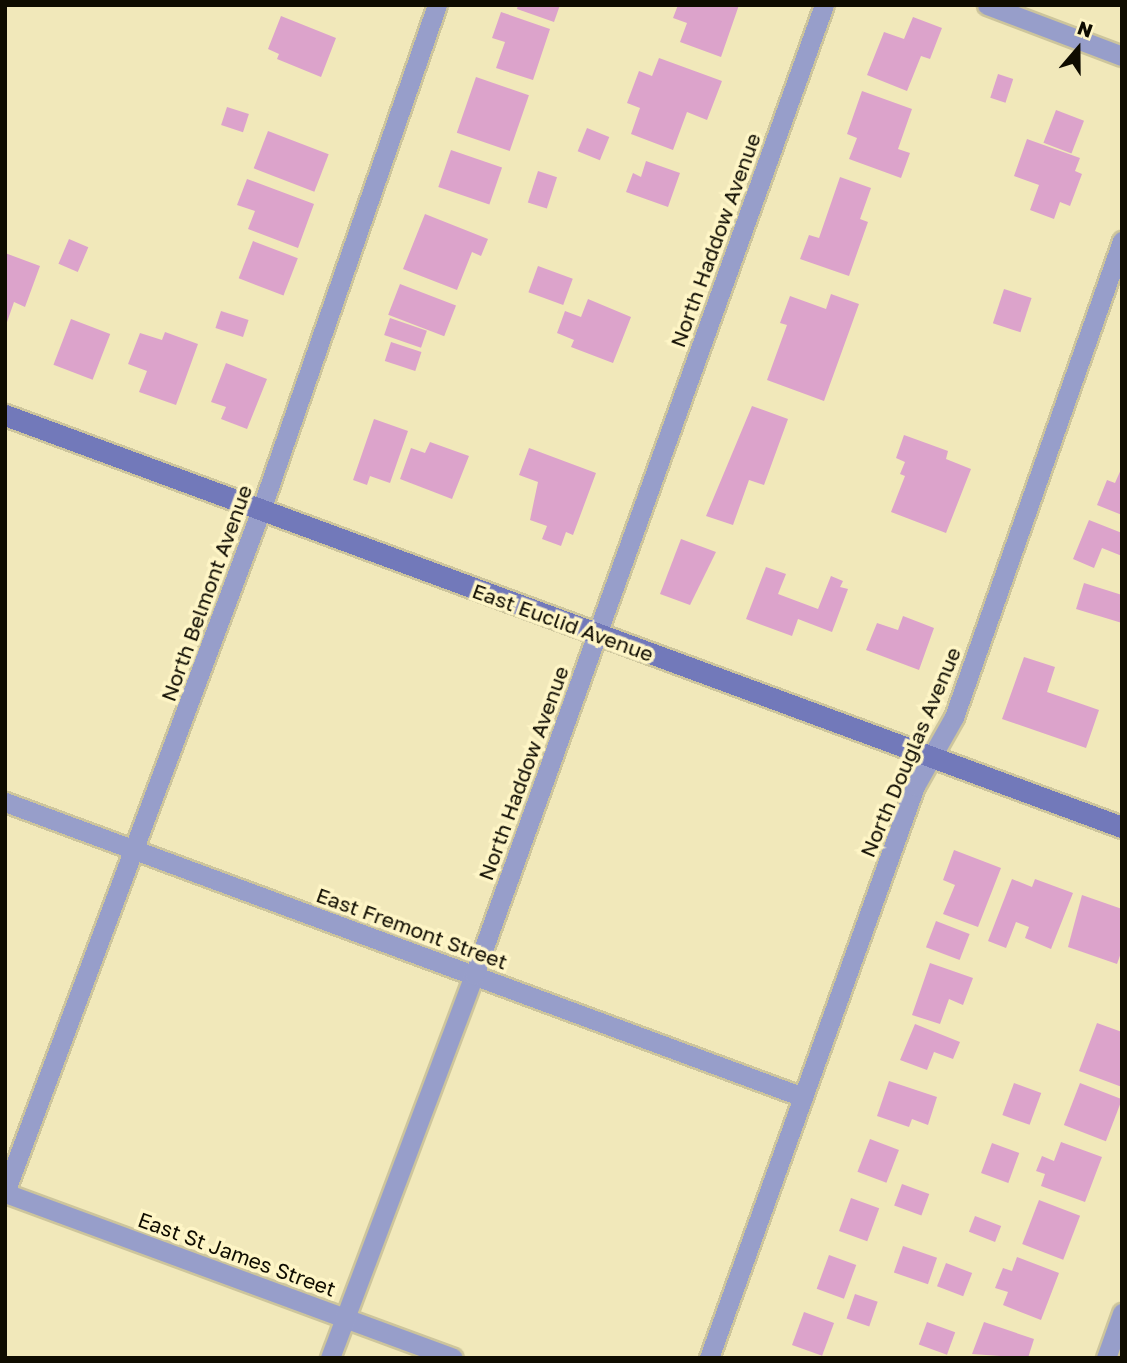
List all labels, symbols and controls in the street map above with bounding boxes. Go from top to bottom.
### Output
north arrow [1043,14,1113,84]
text: N [1075,16,1096,42]
street label: North Haddow Avenue [664,129,766,351]
street label: North Belmont Avenue [155,481,257,705]
street label: East Euclid Avenue [469,578,657,666]
street label: North Douglas Avenue [854,643,966,861]
street label: North Haddow Avenue [472,662,574,884]
street label: East Fremont Street [313,882,511,974]
street label: East St James Street [135,1206,339,1302]

